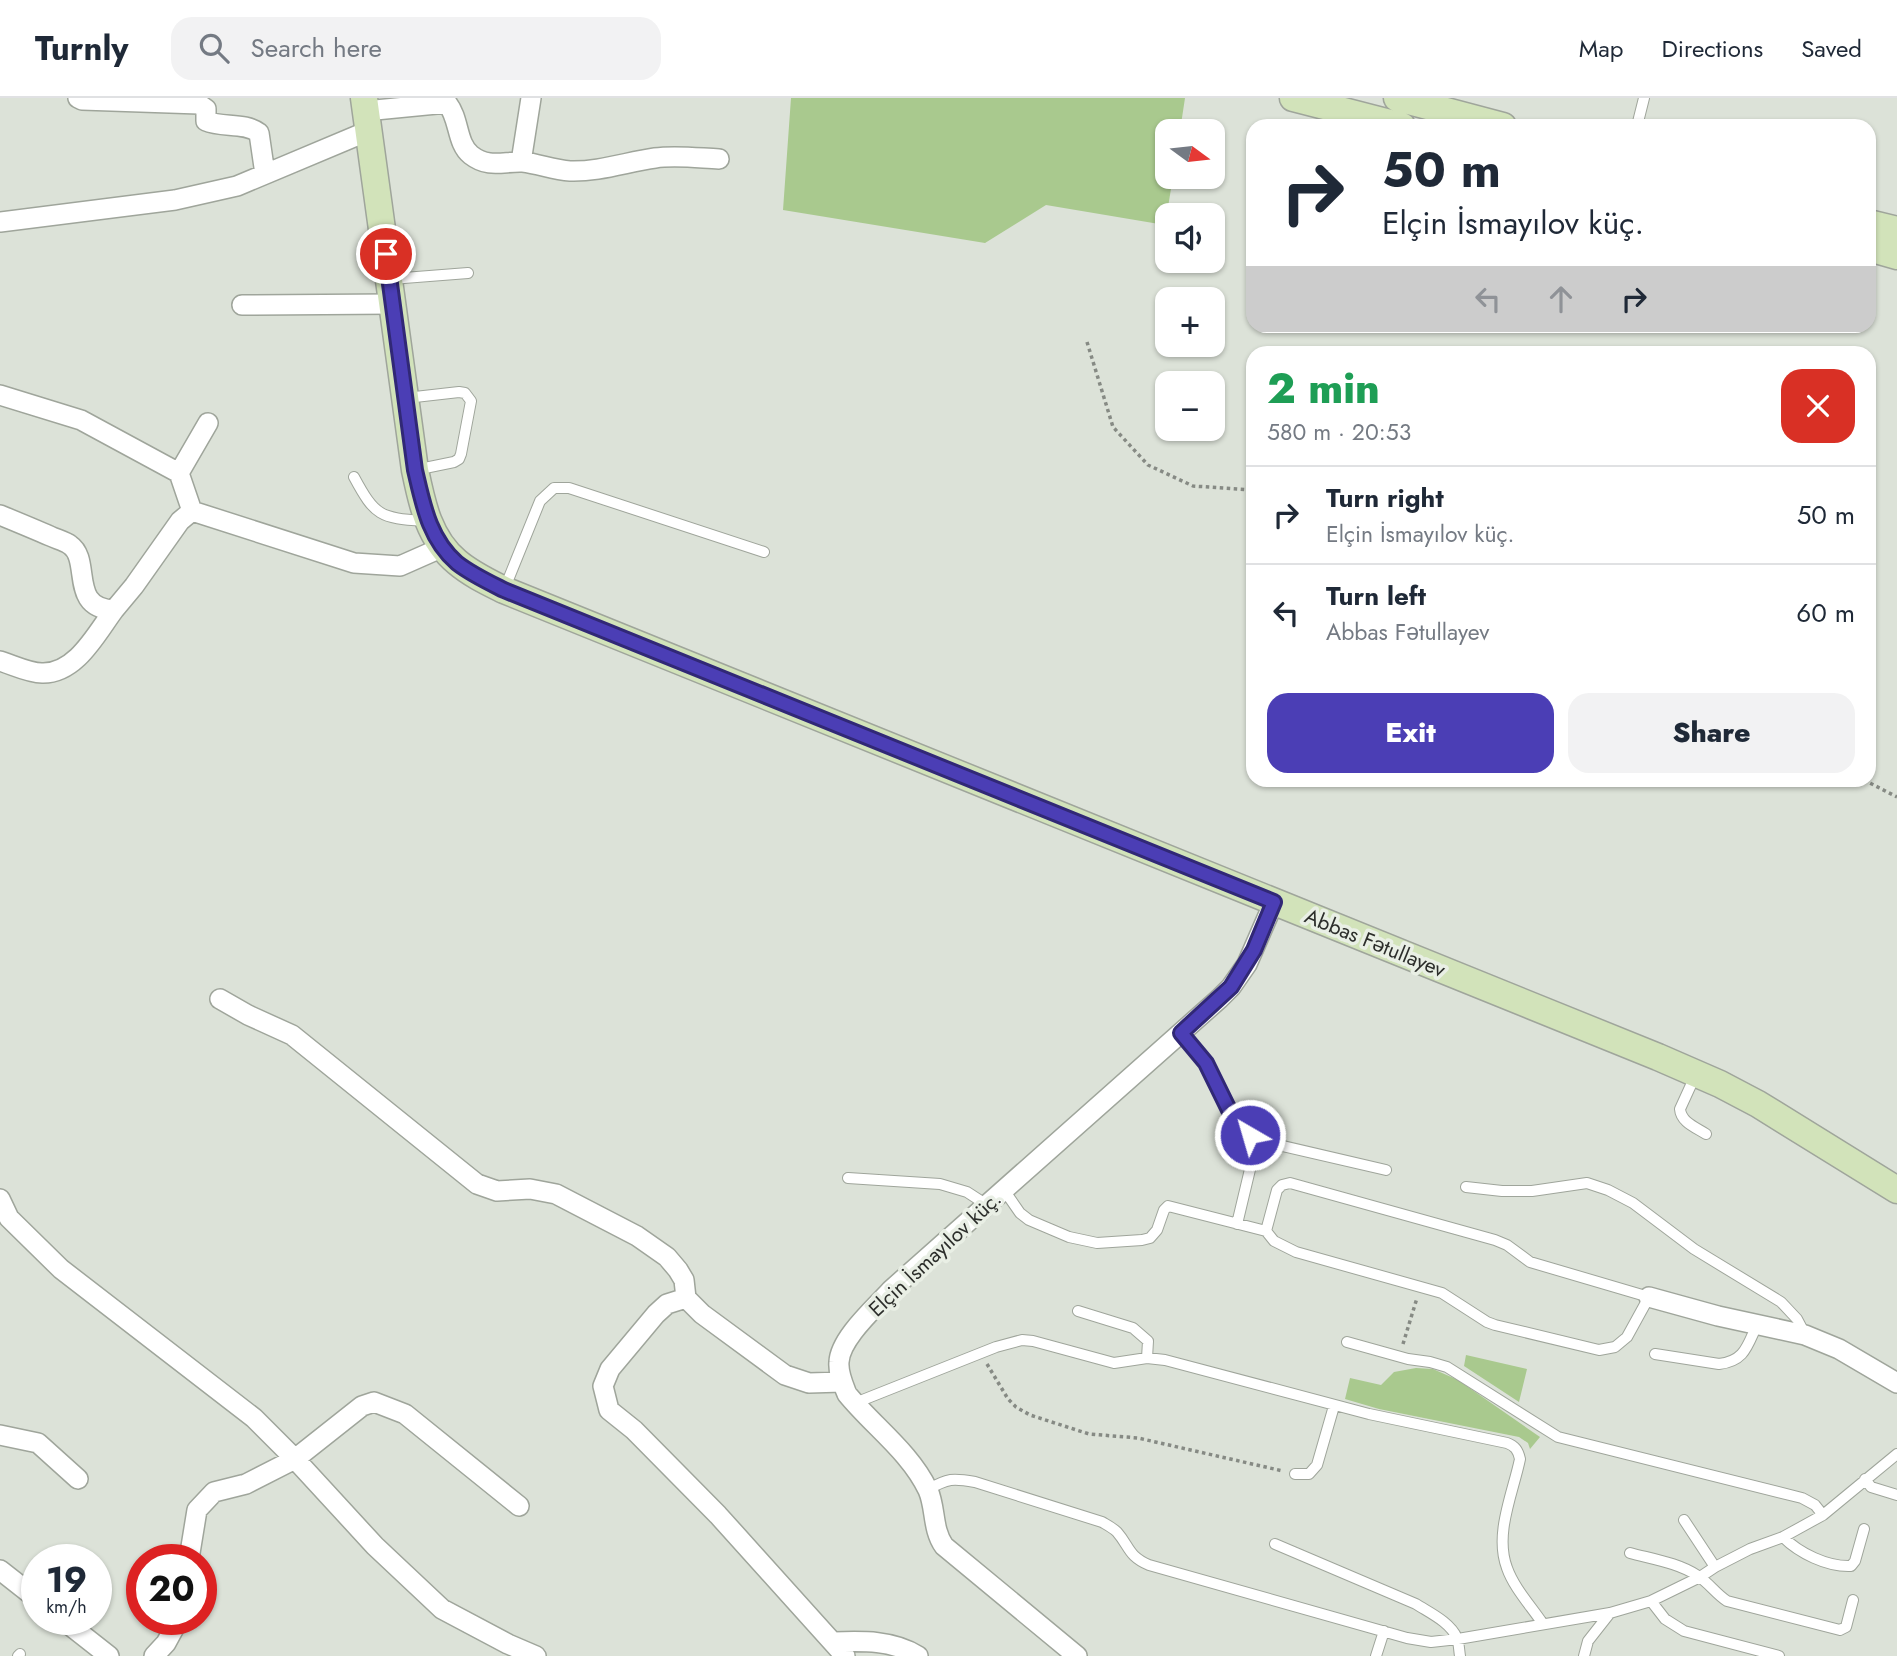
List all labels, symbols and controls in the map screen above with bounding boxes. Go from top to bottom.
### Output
search box [171,17,661,80]
text: Turnly [35,25,129,72]
icon: search [195,29,233,67]
text: Search here [251,29,382,67]
text: Map [1579,31,1624,66]
text: Directions [1662,31,1763,66]
text: Saved [1801,31,1862,66]
north arrow [1155,119,1225,189]
map controls [1155,119,1225,441]
text: 50 m [1382,135,1501,205]
icon: right [1267,147,1358,238]
text: Elçin İsmayılov küç. [1382,200,1644,246]
button: sound [1155,203,1225,273]
pin [356,224,416,284]
icon: arrive [367,235,405,273]
icon: left [1469,280,1507,318]
icon: ahead [1542,280,1580,318]
icon: right [1615,280,1653,318]
button: + [1155,287,1225,357]
text: 2 min [1267,358,1380,419]
button: close [1781,369,1855,443]
button: − [1155,371,1225,441]
text: 580 m · 20:53 [1267,415,1411,449]
text: Turn right [1326,479,1444,517]
icon: right [1267,496,1305,534]
text: 50 m [1797,496,1855,534]
text: Elçin İsmayılov küç. [1326,517,1514,551]
text: Turn left [1326,577,1426,615]
icon: left [1267,594,1305,632]
text: 60 m [1796,594,1855,632]
text: Abbas Fətullayev [1326,615,1489,649]
button: Exit [1267,693,1554,773]
button: Share [1568,693,1855,773]
street label: Abbas Fətullayev [1300,901,1451,985]
position arrow [1213,1098,1287,1172]
street label: Elçin İsmayılov küç. [862,1184,1008,1324]
speed limit sign: 20 [126,1544,217,1635]
text: 19 [46,1555,87,1605]
text: km/h [46,1594,87,1620]

